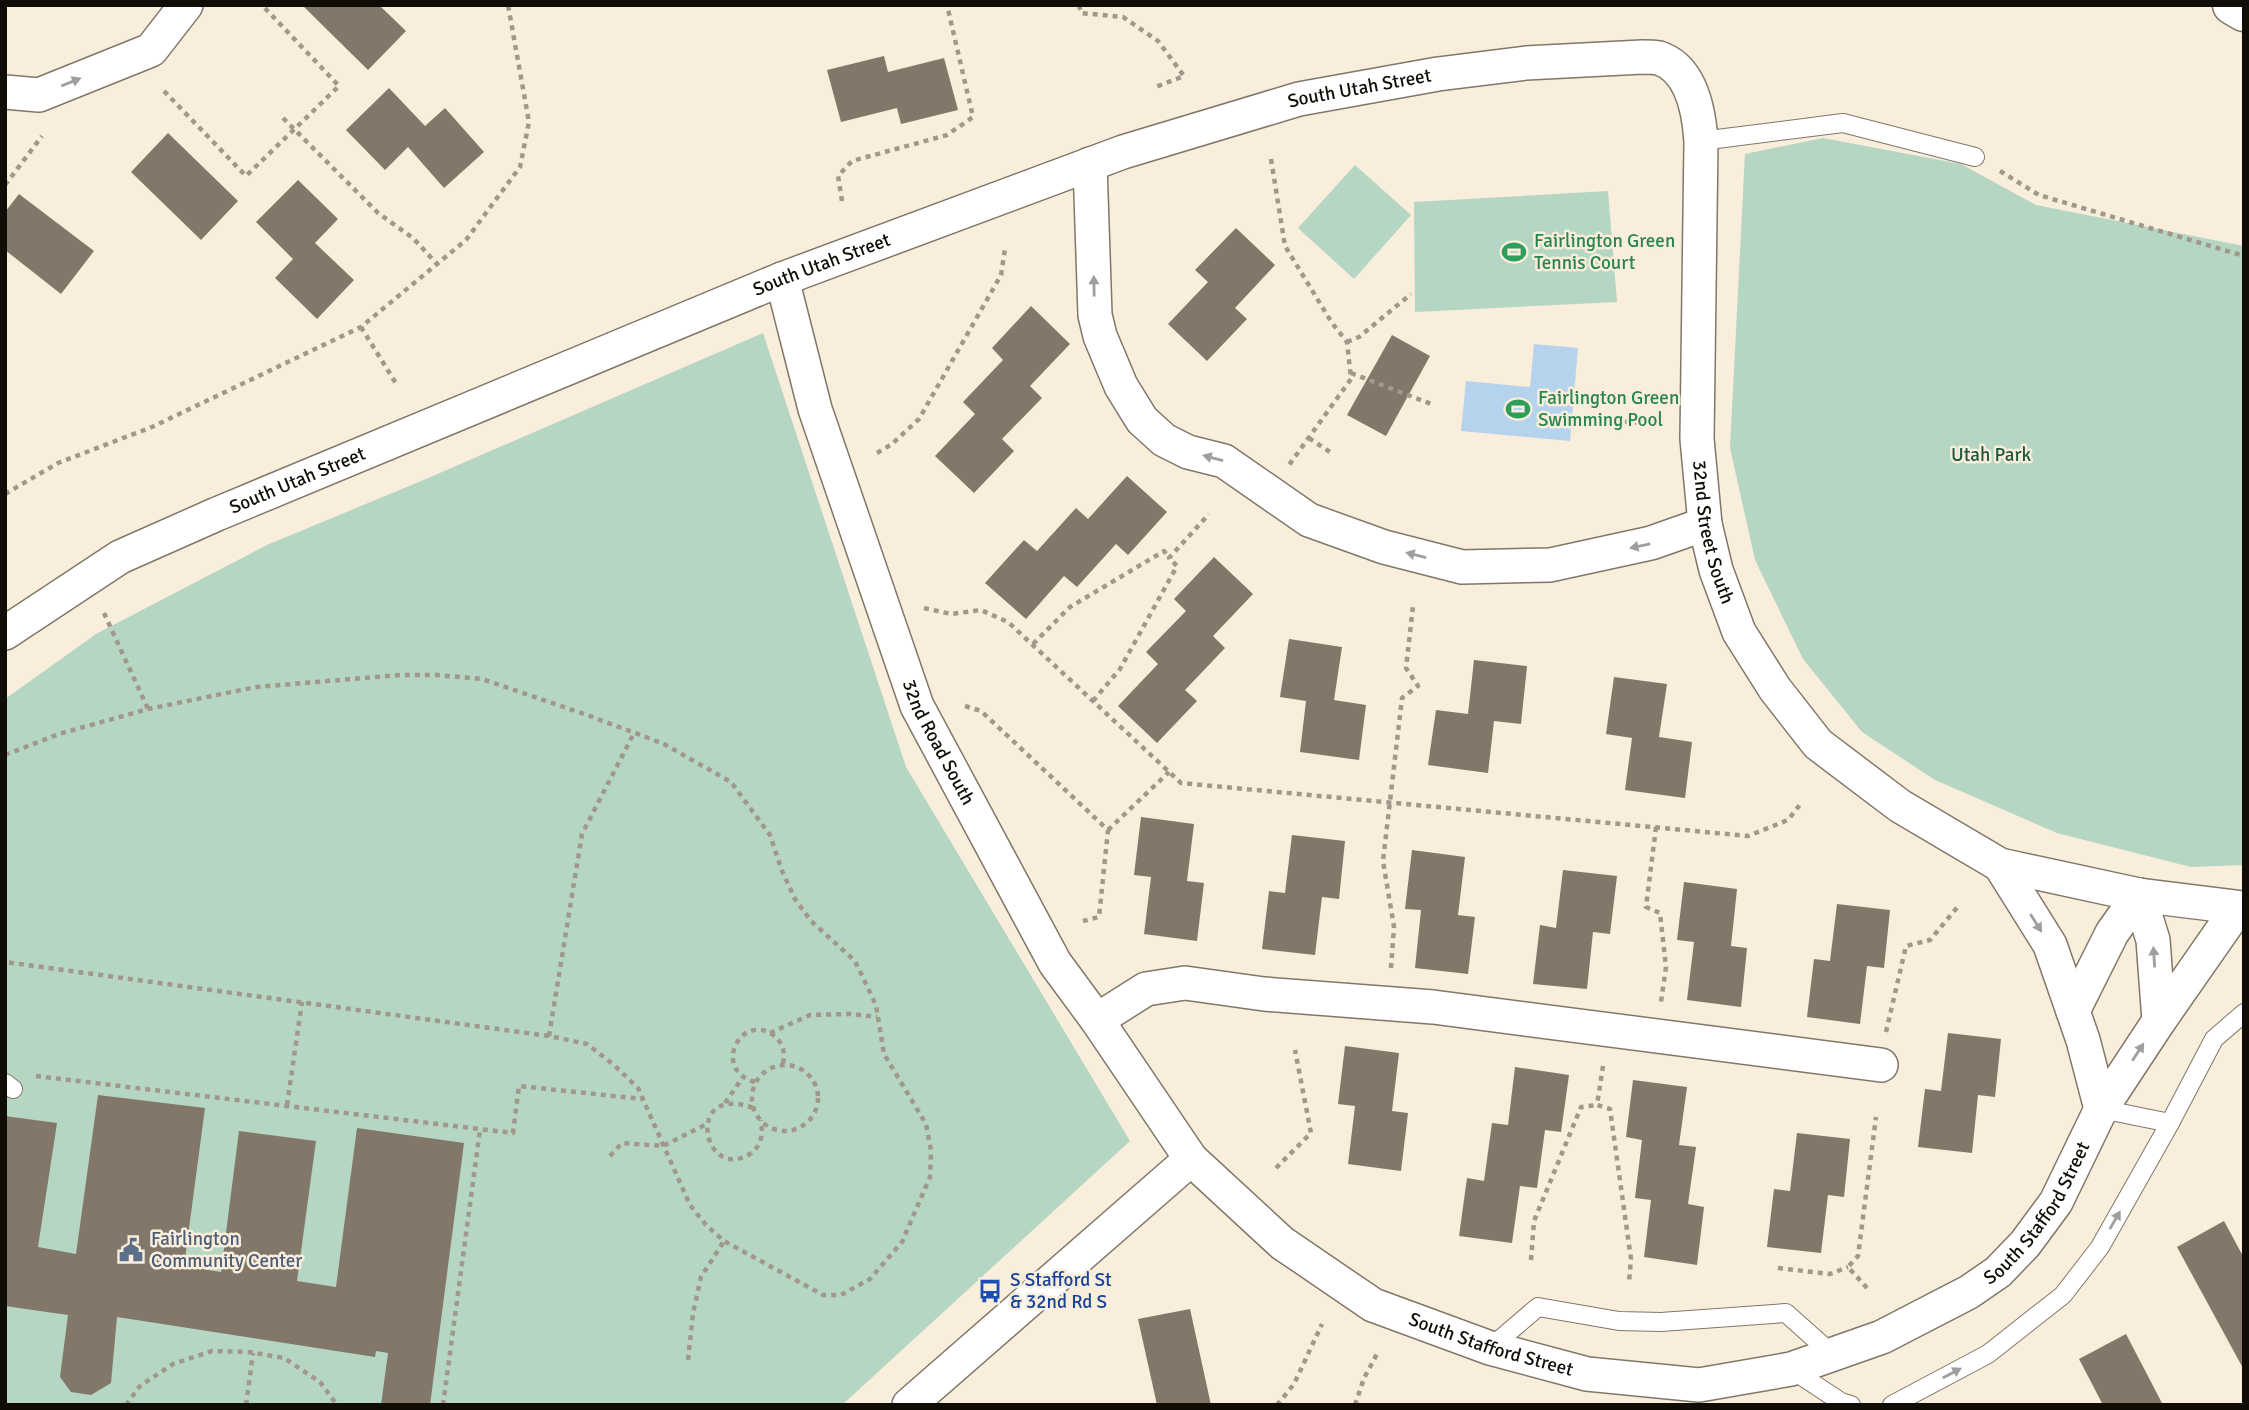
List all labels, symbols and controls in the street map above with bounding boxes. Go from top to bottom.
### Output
street label: South Utah Street [1285,63,1433,114]
one-way arrow [61,76,81,88]
street label: South Utah Street [749,228,894,302]
place label: Fairlington Green Tennis Court [1534,229,1675,275]
sports icon: Fairlington Green Tennis Court [1500,238,1528,266]
one-way arrow [1088,274,1100,296]
place label: Fairlington Green Swimming Pool [1538,386,1679,432]
sports icon: Fairlington Green Swimming Pool [1504,395,1532,423]
street label: South Utah Street [226,441,369,520]
park label: Utah Park [1951,443,2031,467]
one-way arrow [1202,452,1224,463]
street label: 32nd Street South [1687,459,1740,607]
one-way arrow [1629,540,1651,551]
one-way arrow [1405,549,1427,560]
street label: 32nd Road South [897,676,980,809]
one-way arrow [2029,913,2042,932]
one-way arrow [2148,946,2159,968]
one-way arrow [2132,1042,2145,1062]
street label: South Stafford Street [1979,1137,2096,1290]
one-way arrow [2109,1210,2121,1230]
place label: Fairlington Community Center [151,1227,302,1273]
public building icon: Fairlington Community Center [117,1236,145,1264]
place label: S Stafford St & 32nd Rd S [1010,1268,1112,1314]
bus stop icon: S Stafford St & 32nd Rd S [976,1277,1004,1305]
street label: South Stafford Street [1405,1307,1576,1382]
one-way arrow [1942,1367,1962,1379]

